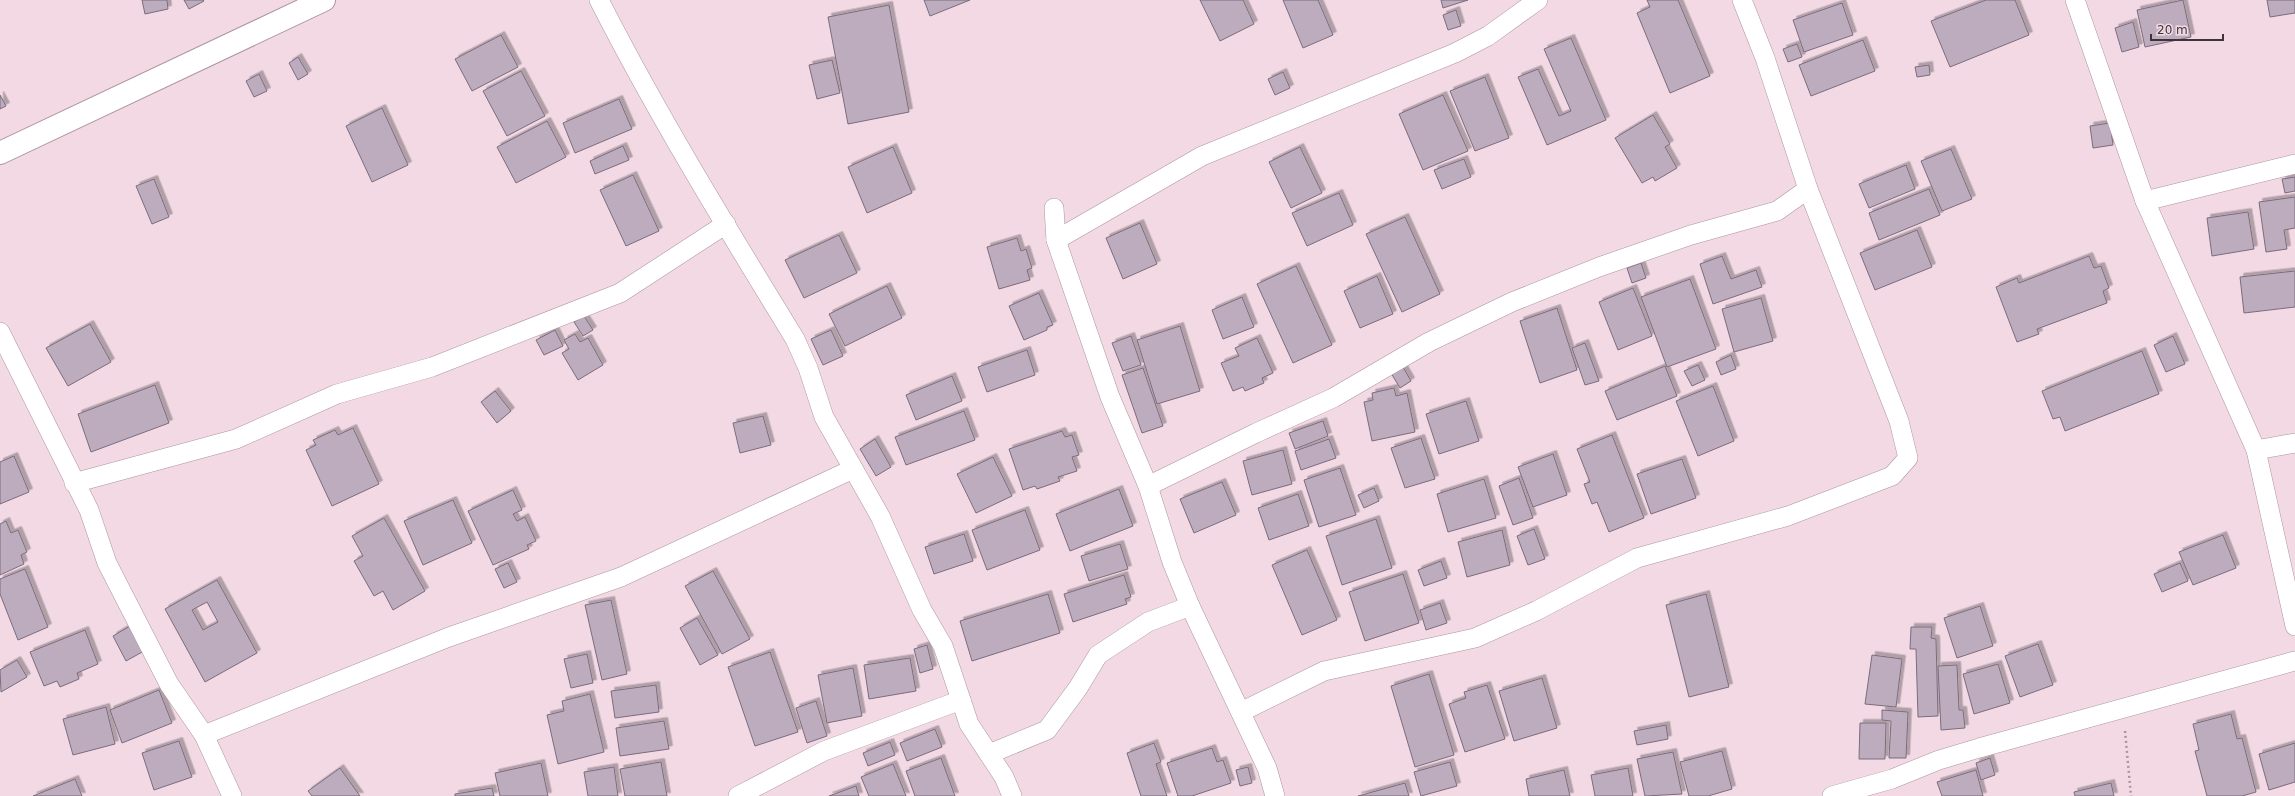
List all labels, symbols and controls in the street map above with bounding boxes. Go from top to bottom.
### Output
scale bar [2151,16,2223,42]
text: 20 m [2157,23,2188,37]

